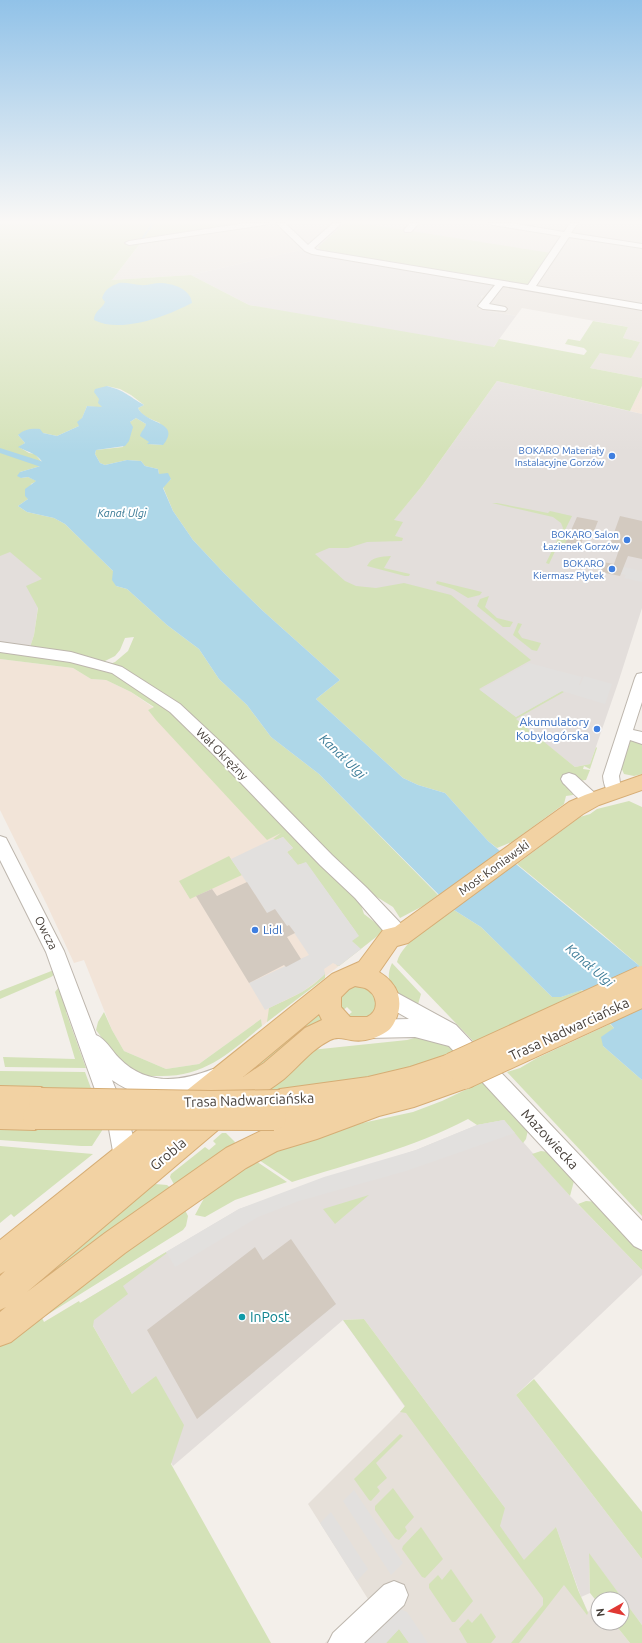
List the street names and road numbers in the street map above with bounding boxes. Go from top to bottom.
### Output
street label: Wał Okrężny [194,725,251,782]
street label: Most Koniawski [456,838,531,897]
street label: Owcza [33,914,60,952]
street label: Trasa Nadwarciańska [507,994,631,1064]
street label: Trasa Nadwarciańska [184,1090,314,1110]
street label: Mazowiecka [518,1106,582,1172]
street label: Grobla [147,1134,189,1174]

